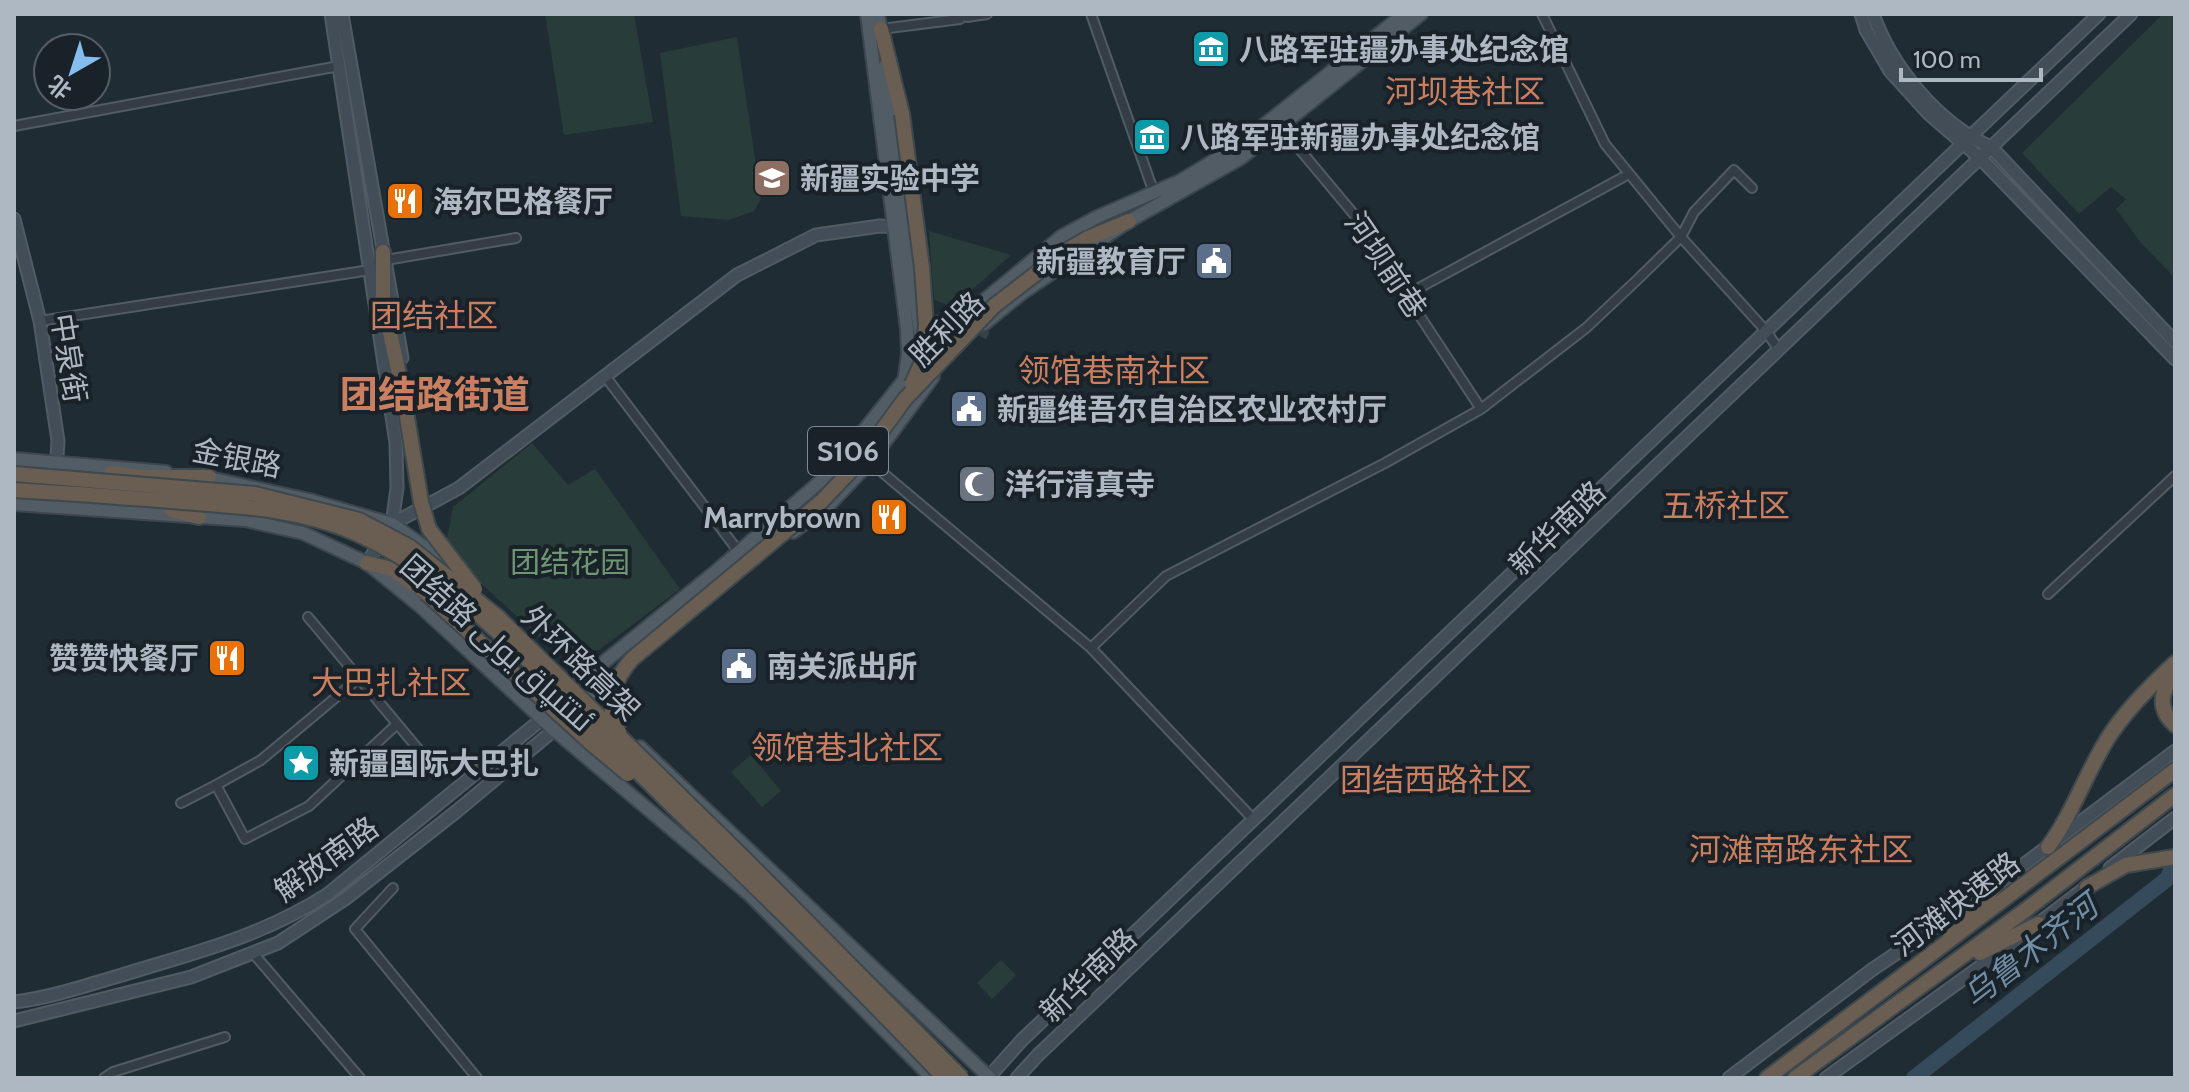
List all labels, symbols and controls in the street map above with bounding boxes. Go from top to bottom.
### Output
museum icon: 八路军驻疆办事处纪念馆 [1190,28,1232,70]
place label: 八路军驻疆办事处纪念馆 [1239,31,1569,68]
north arrow [32,32,112,112]
scale bar [1901,32,2041,82]
text: 100 m [1913,45,1981,74]
text: 北 [43,70,77,105]
district label: 河坝巷社区 [1385,72,1545,111]
museum icon: 八路军驻新疆办事处纪念馆 [1131,116,1173,158]
place label: 八路军驻新疆办事处纪念馆 [1180,119,1540,156]
school or university icon: 新疆实验中学 [751,157,793,199]
place label: 新疆实验中学 [800,160,980,197]
restaurant icon: 海尔巴格餐厅 [384,180,426,222]
place label: 海尔巴格餐厅 [433,183,613,220]
street label: 河坝前巷 [1337,205,1435,325]
public building icon: 新疆教育厅 [1193,240,1235,282]
place label: 新疆教育厅 [1036,243,1186,280]
street label: 胜利路 [902,284,992,374]
district label: 团结社区 [370,296,498,335]
street label: 中泉街 [44,311,94,405]
district label: 领馆巷南社区 [1018,351,1210,390]
district label: 团结路街道 [340,371,530,418]
public building icon: 新疆维吾尔自治区农业农村厅 [948,388,990,430]
place label: 新疆维吾尔自治区农业农村厅 [997,391,1387,428]
road number: S106 [808,427,888,475]
street label: 金银路 [189,431,285,485]
mosque icon: 洋行清真寺 [956,463,998,505]
place label: 洋行清真寺 [1005,466,1155,503]
street label: 新华南路 [1501,473,1613,583]
district label: 五桥社区 [1662,486,1790,525]
restaurant icon: Marrybrown [868,496,910,538]
place label: Marrybrown [703,499,861,536]
park label: 团结花园 [510,544,630,581]
street label: 团结路 ئىتتىپاق يولى [392,547,601,740]
street label: 外环路高架 [514,598,648,728]
restaurant icon: 赞赞快餐厅 [206,637,248,679]
place label: 赞赞快餐厅 [49,640,199,677]
public building icon: 南关派出所 [718,645,760,687]
place label: 南关派出所 [767,648,917,685]
district label: 大巴扎社区 [311,663,471,702]
district label: 领馆巷北社区 [751,728,943,767]
place icon: 新疆国际大巴扎 [280,742,322,784]
place label: 新疆国际大巴扎 [329,745,539,782]
district label: 团结西路社区 [1340,760,1532,799]
street label: 解放南路 [267,809,385,909]
district label: 河滩南路东社区 [1689,830,1913,869]
street label: 河滩快速路 [1885,844,2027,964]
water label: 乌鲁木齐河 [1955,883,2110,1016]
street label: 新华南路 [1032,920,1144,1030]

